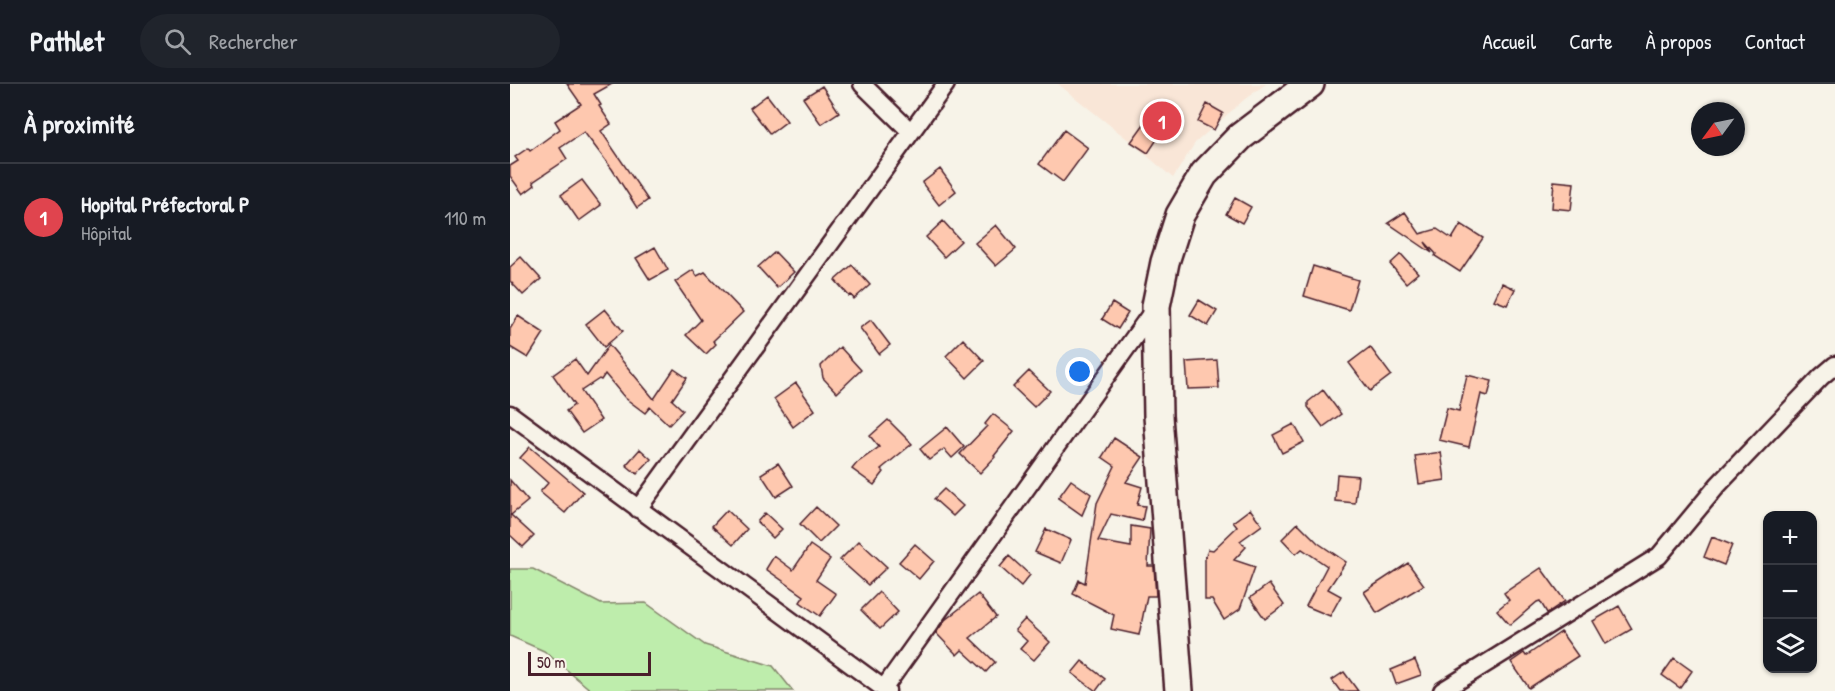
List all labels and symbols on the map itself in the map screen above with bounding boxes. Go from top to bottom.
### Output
pin: 1 [1142,99,1182,144]
north arrow [1691,102,1745,156]
your location [1065,357,1094,386]
scale bar [528,649,651,676]

